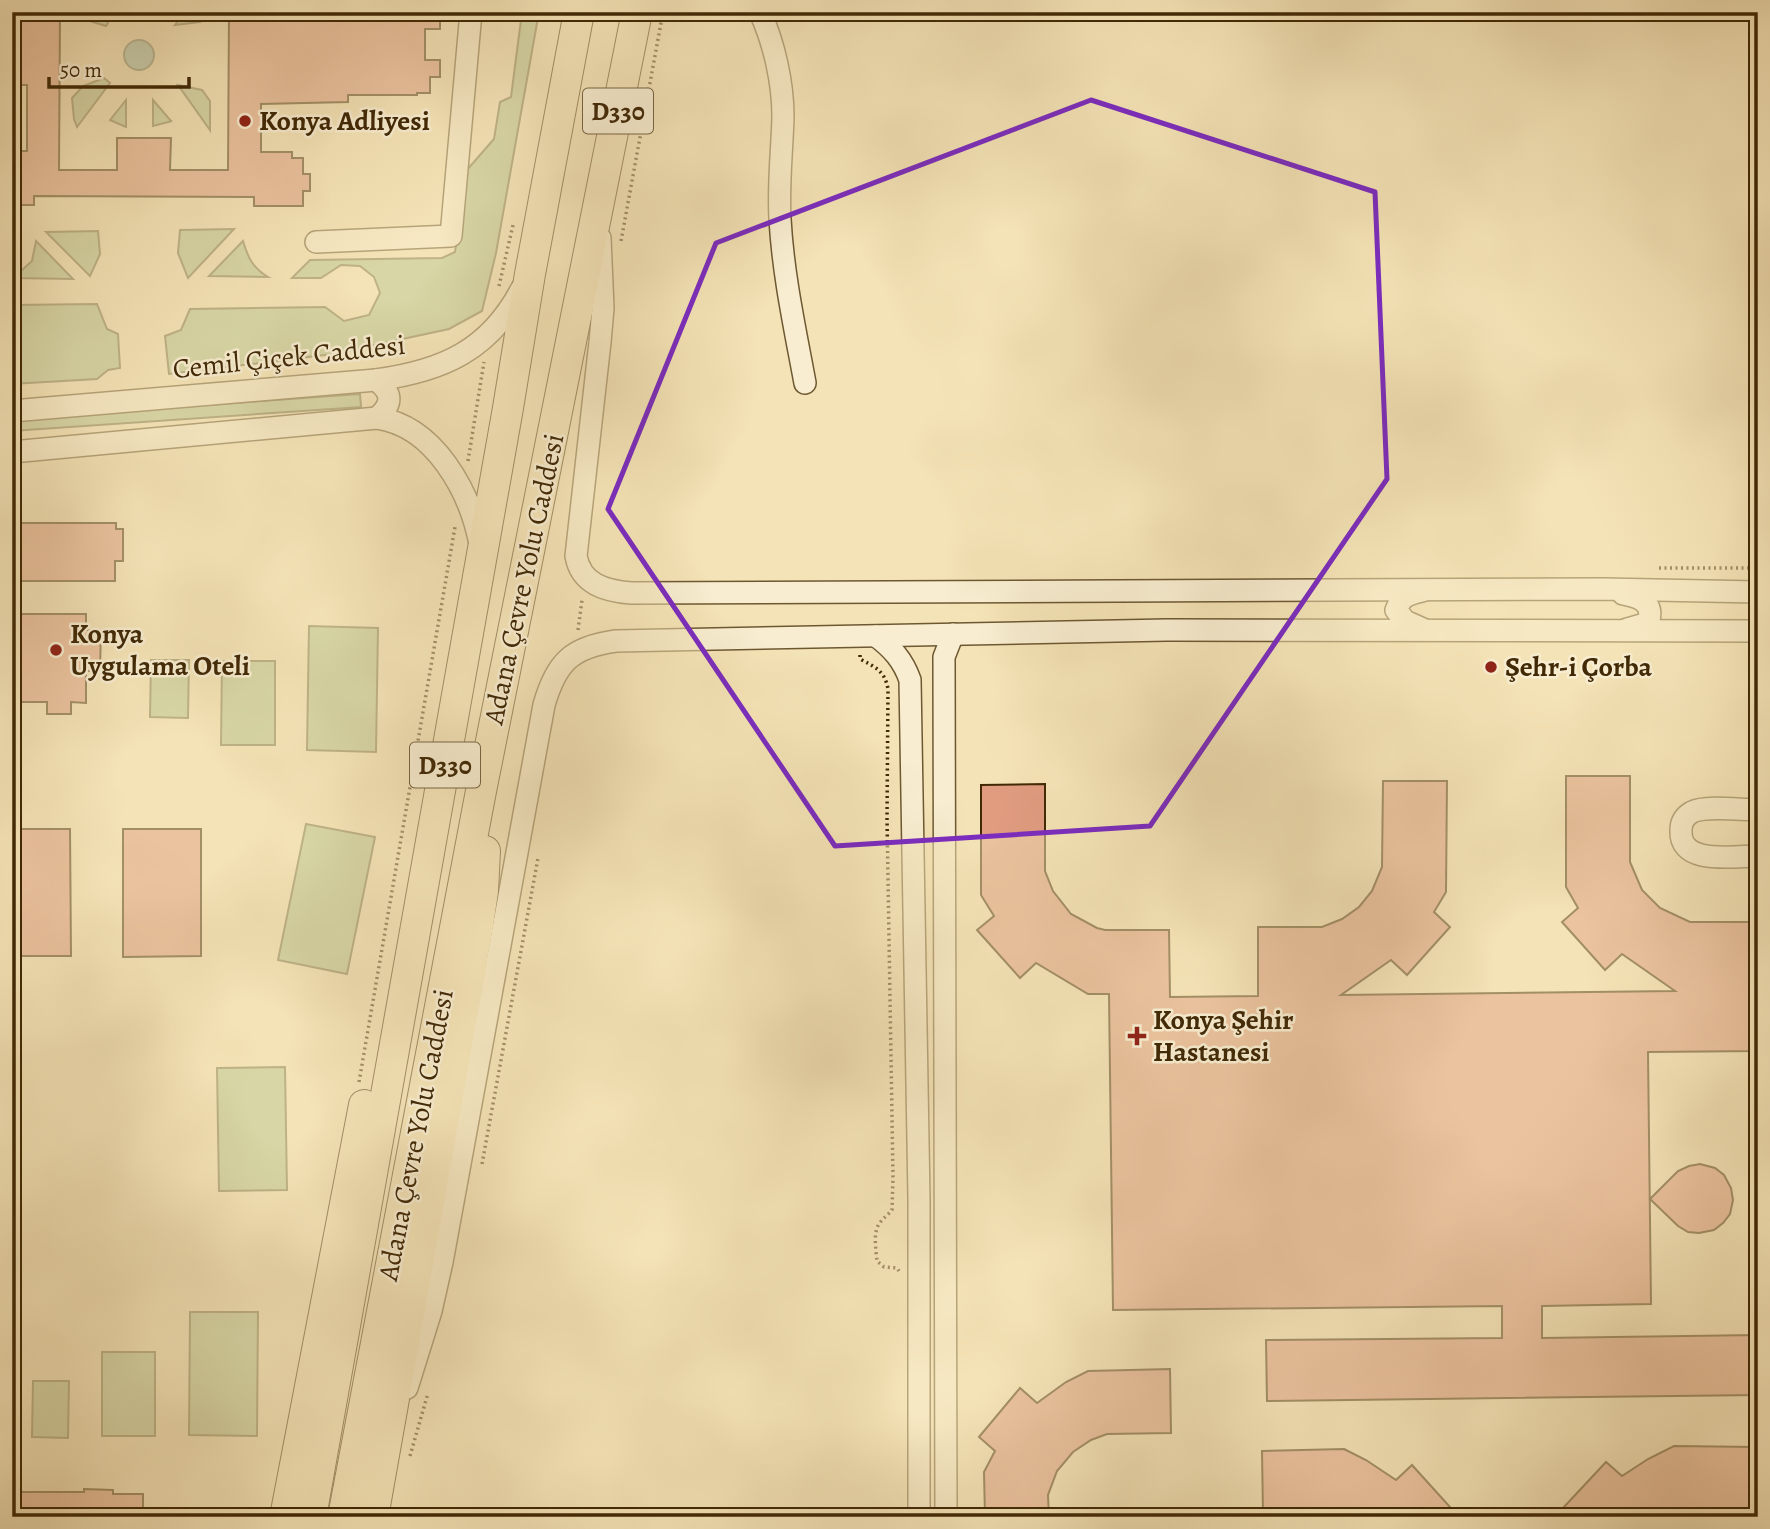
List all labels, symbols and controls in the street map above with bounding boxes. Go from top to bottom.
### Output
scale bar [49,46,189,90]
text: 50 m [60,56,102,84]
road number: D330 [583,88,653,134]
place label: Konya Adliyesi [259,102,430,140]
marker: Konya Adliyesi [237,113,253,129]
street label: Cemil Çiçek Caddesi [171,326,407,388]
street label: Adana Çevre Yolu Caddesi [474,430,573,729]
place label: Konya Uygulama Oteli [70,615,250,685]
marker: Konya Uygulama Oteli [48,642,64,658]
place label: Şehr-i Çorba [1505,648,1652,686]
marker: Şehr-i Çorba [1483,659,1499,675]
road number: D330 [410,743,480,788]
street label: Adana Çevre Yolu Caddesi [369,986,463,1285]
place label: Konya Şehir Hastanesi [1153,1001,1294,1071]
marker: Konya Şehir Hastanesi [1127,1026,1147,1046]

